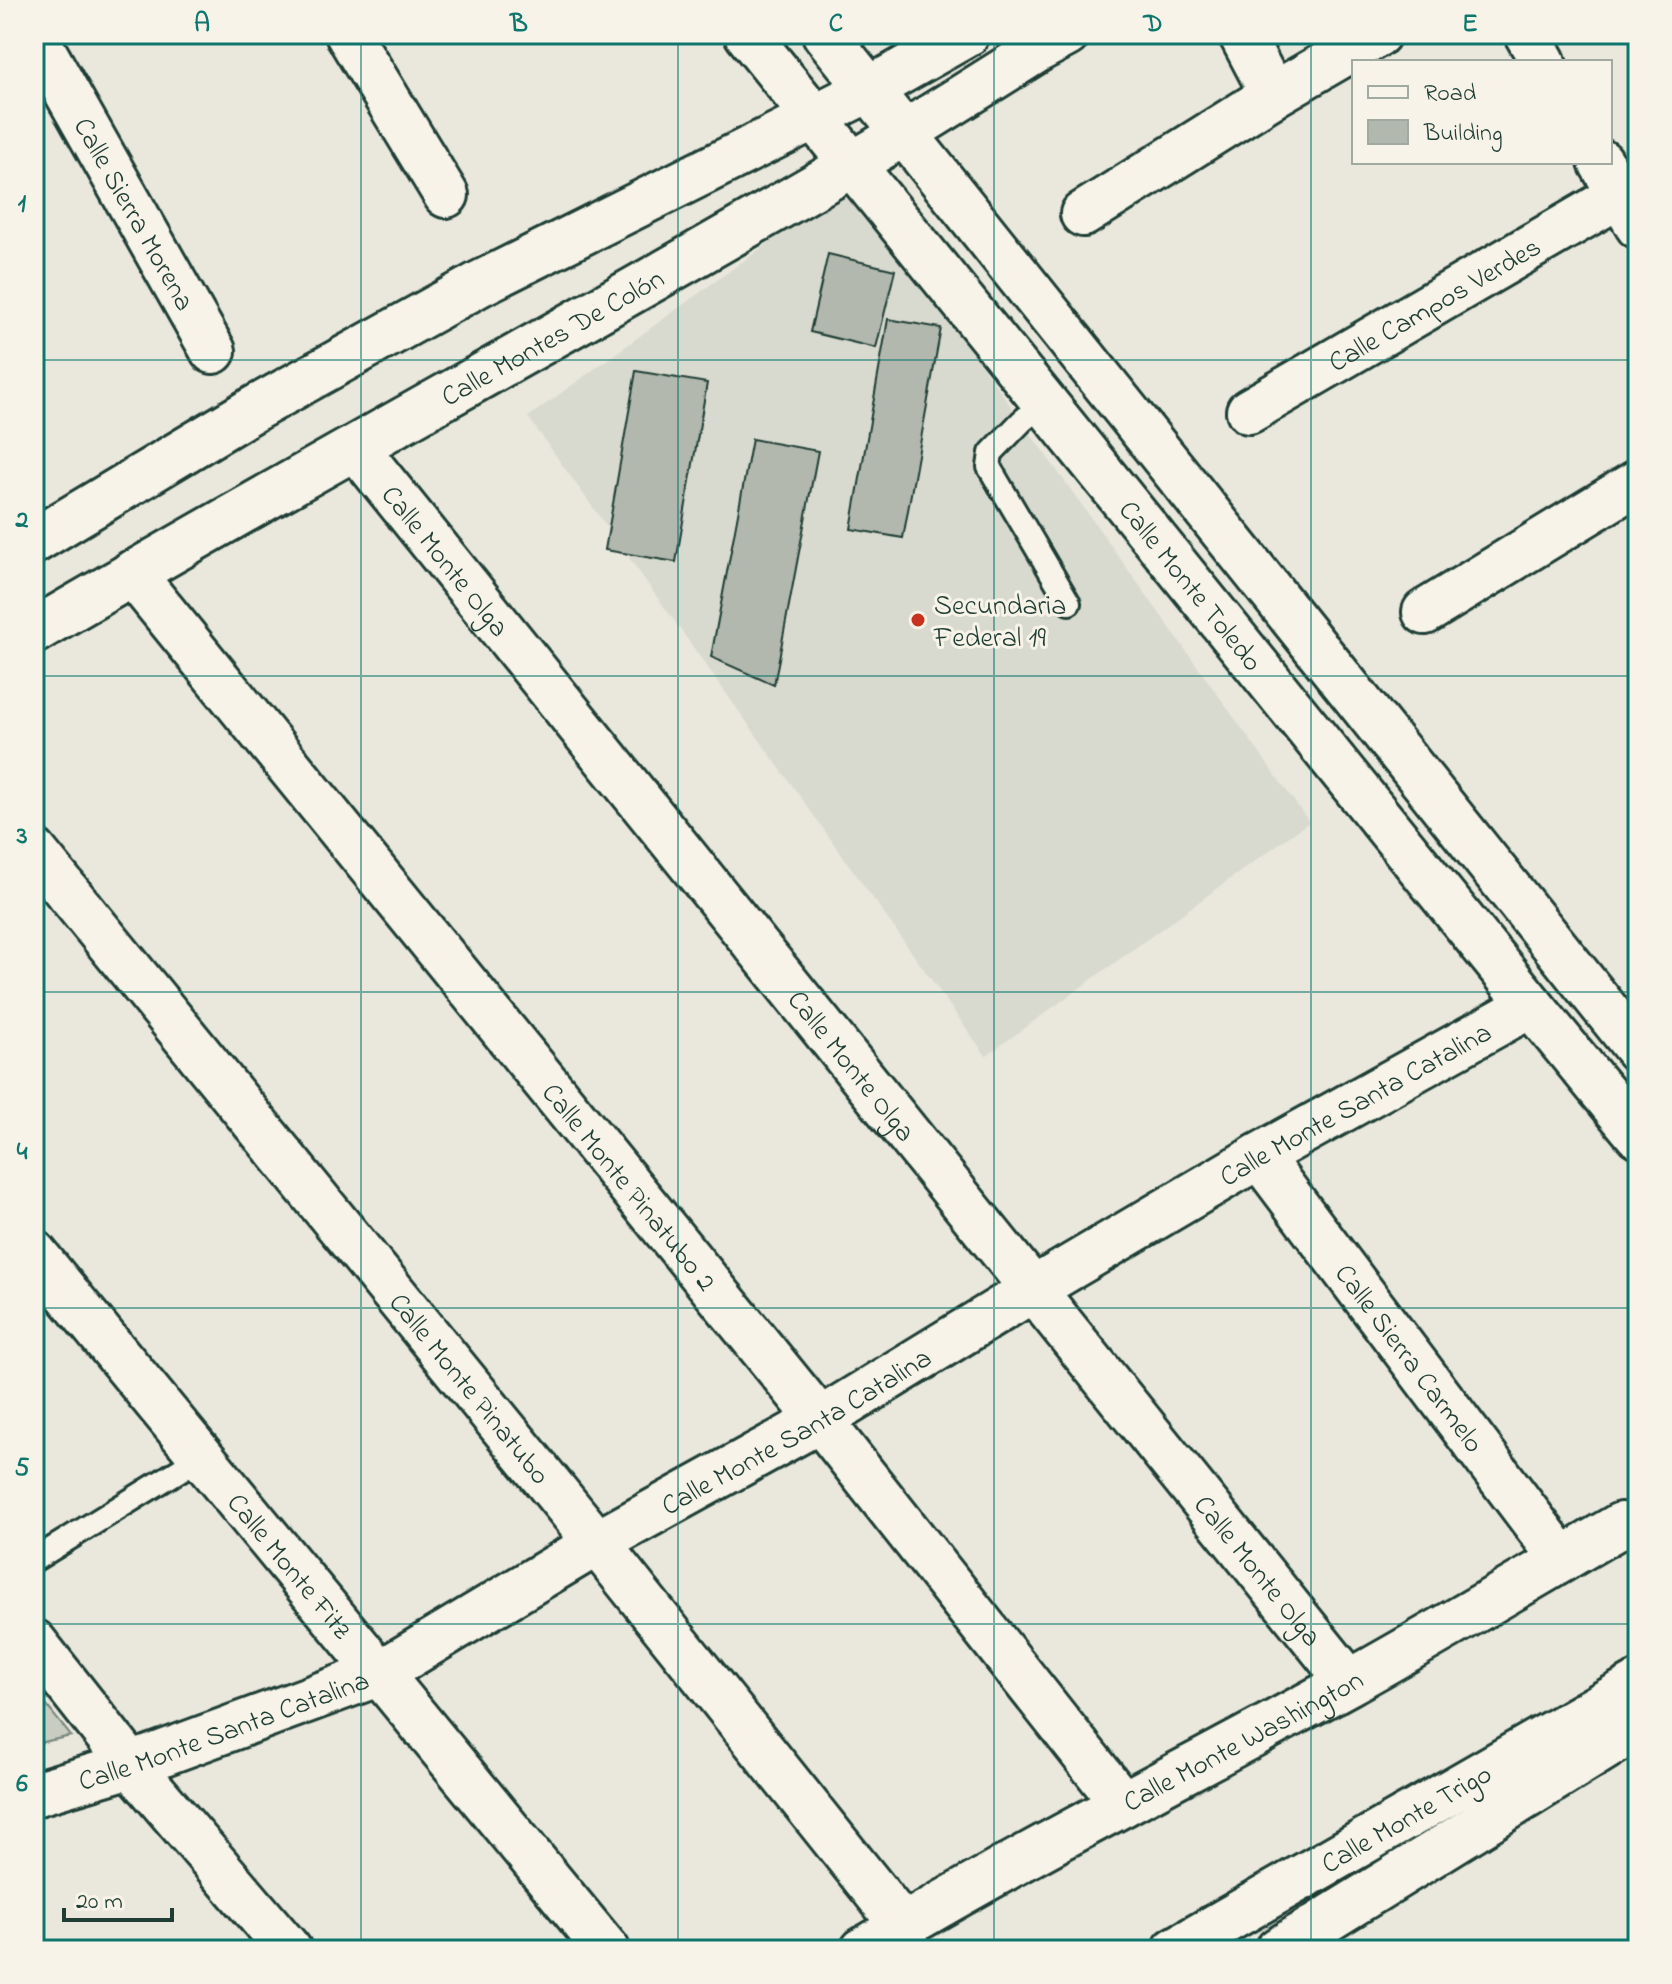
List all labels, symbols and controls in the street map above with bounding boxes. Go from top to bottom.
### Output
text: A [194,6,210,44]
text: B [509,6,528,44]
text: C [829,6,843,44]
text: D [1142,6,1163,44]
text: E [1462,6,1478,44]
legend [1352,60,1612,164]
text: Road [1424,77,1477,112]
street label: Calle Sierra Morena [61,111,203,319]
text: Building [1423,117,1503,152]
text: 1 [18,186,27,224]
street label: Calle Campos Verdes [1322,228,1550,384]
street label: Calle Montes De Colón [435,260,673,419]
street label: Calle Monte Olga [370,478,517,647]
street label: Calle Monte Toledo [1107,492,1271,682]
text: 2 [15,502,29,540]
place label: Secundaria Federal 19 [933,587,1066,660]
marker: Secundaria Federal 19 [909,611,927,629]
text: 3 [16,818,28,856]
street label: Calle Monte Olga [776,982,924,1152]
street label: Calle Monte Santa Catalina [1213,1014,1500,1199]
street label: Calle Monte Pinatubo 2 [530,1075,725,1302]
text: 4 [17,1134,28,1172]
street label: Calle Sierra Carmelo [1323,1256,1492,1463]
street label: Calle Monte Pinatubo [377,1285,559,1495]
street label: Calle Monte Santa Catalina [655,1339,941,1528]
text: 5 [15,1450,30,1488]
street label: Calle Monte Fitz [215,1485,360,1649]
street label: Calle Monte Olga [1182,1487,1330,1657]
street label: Calle Monte Washington [1117,1661,1372,1824]
street label: Calle Monte Santa Catalina [74,1662,376,1804]
street label: Calle Monte Trigo [1314,1755,1500,1886]
text: 6 [16,1766,28,1804]
scale bar [64,1872,172,1922]
text: 20 m [76,1885,123,1920]

